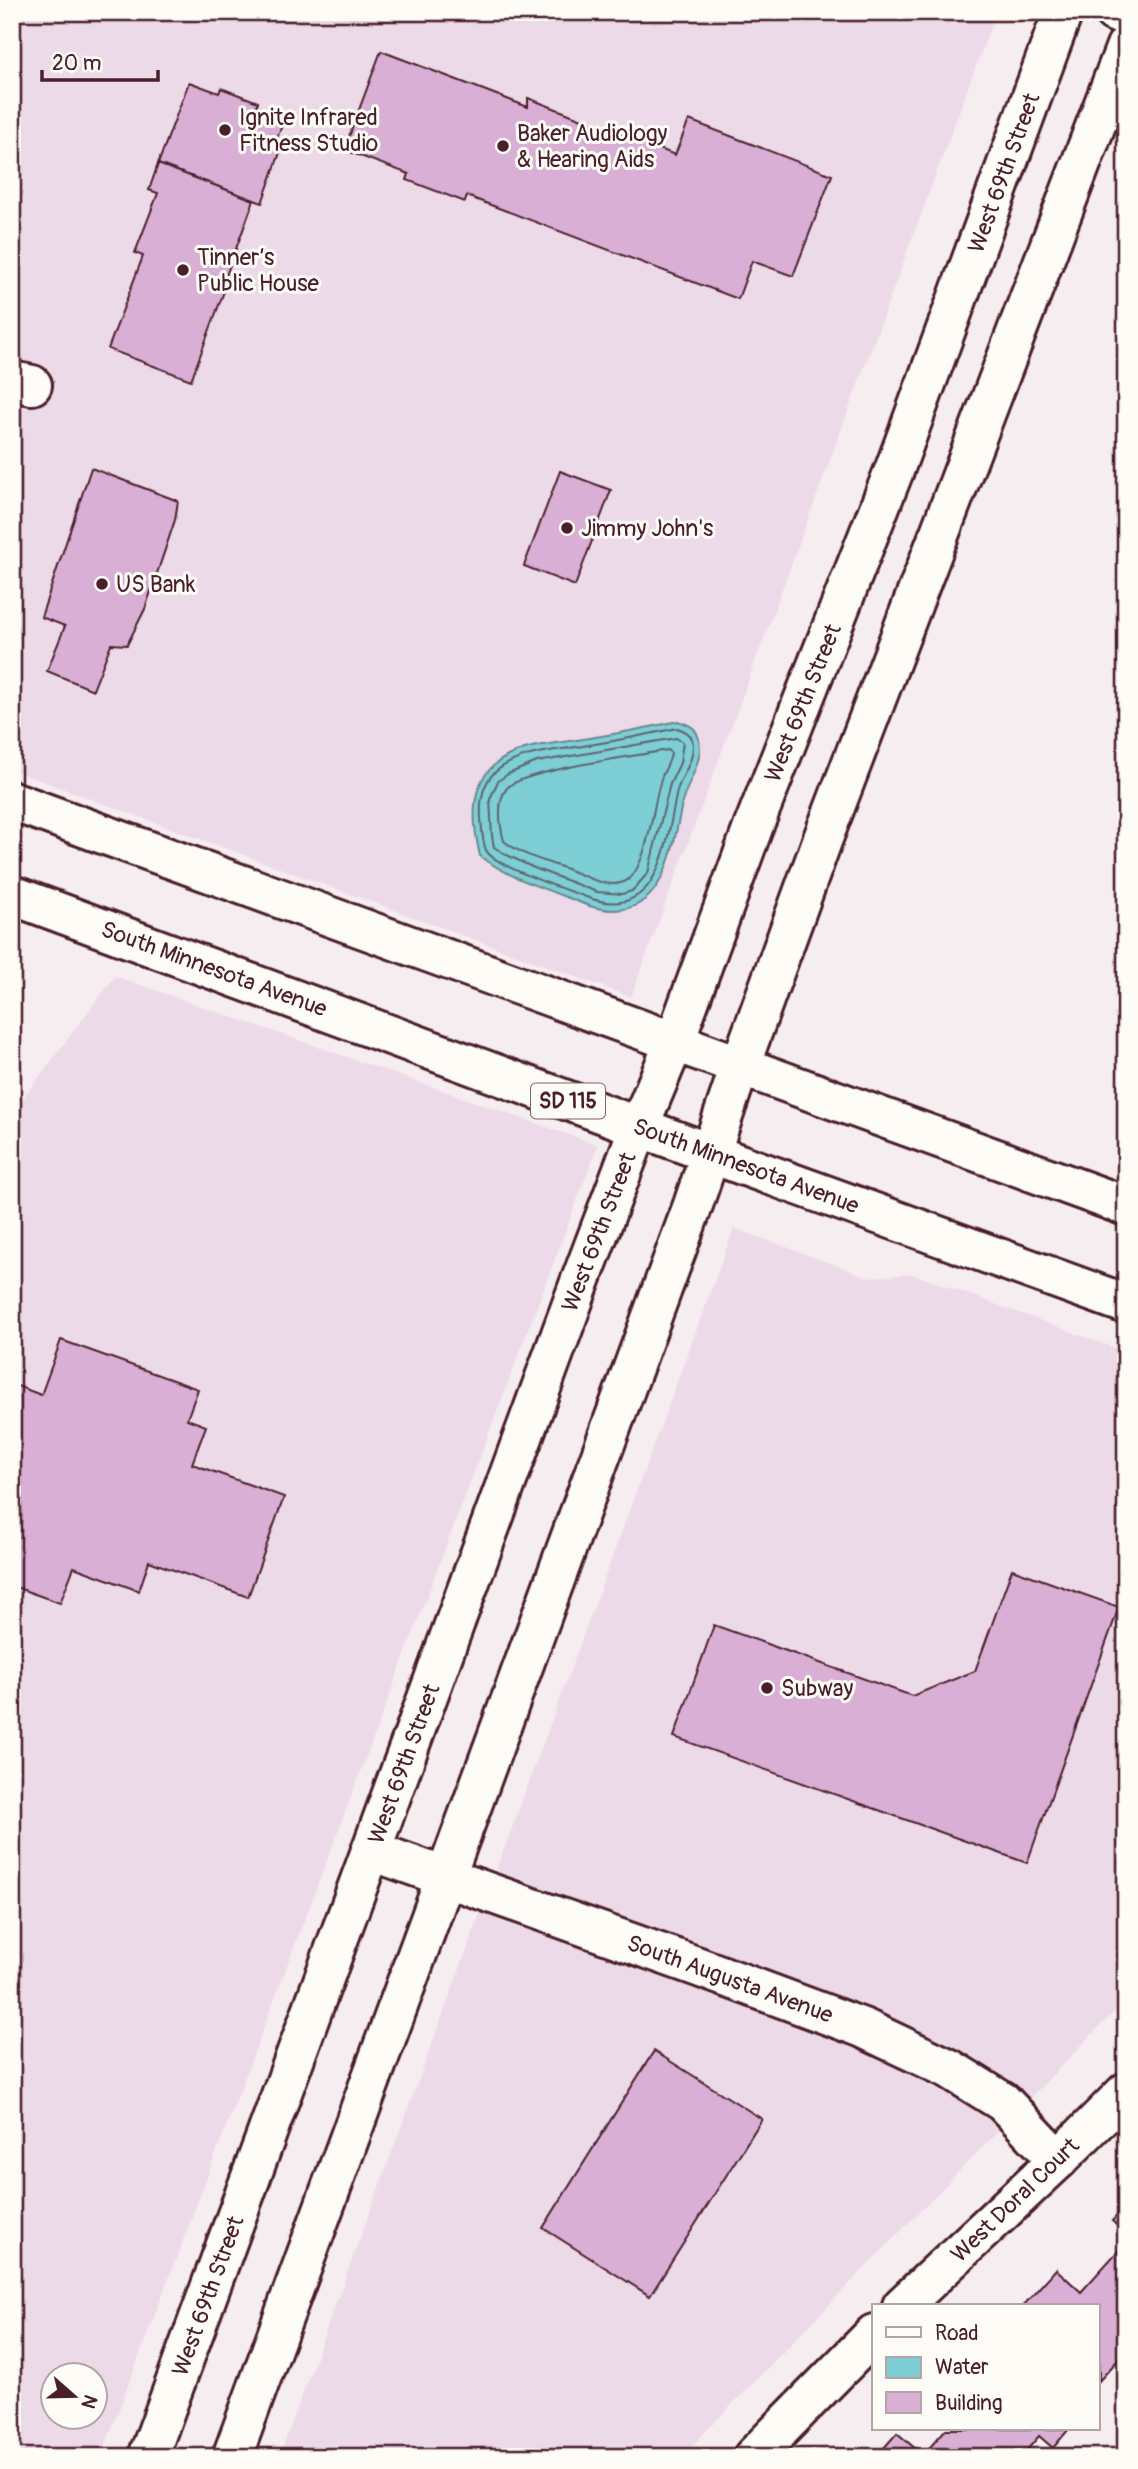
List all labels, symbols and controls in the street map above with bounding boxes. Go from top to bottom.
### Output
scale bar [42,38,158,82]
text: 20 m [52,50,101,77]
street label: West 69th Street [962,88,1047,257]
place label: Ignite Infrared Fitness Studio [239,103,378,158]
place label: Baker Audiology & Hearing Aids [517,119,668,174]
marker: Ignite Infrared Fitness Studio [217,122,233,138]
marker: Baker Audiology & Hearing Aids [495,138,511,154]
place label: Tinner’s Public House [197,243,320,298]
marker: Tinner’s Public House [175,262,191,278]
place label: Jimmy John's [581,514,713,543]
marker: Jimmy John's [559,520,575,536]
place label: US Bank [116,570,196,599]
marker: US Bank [94,576,110,592]
street label: West 69th Street [758,619,848,786]
street label: South Minnesota Avenue [97,915,332,1024]
road number: SD 115 [531,1084,605,1118]
street label: South Minnesota Avenue [629,1112,864,1221]
street label: West 69th Street [555,1148,643,1316]
place label: Subway [781,1674,853,1703]
street label: West 69th Street [362,1679,447,1848]
marker: Subway [759,1680,775,1696]
street label: South Augusta Avenue [623,1928,838,2030]
street label: West Doral Court [945,2131,1086,2269]
street label: West 69th Street [166,2211,251,2380]
legend [872,2304,1100,2430]
text: Road [935,2320,979,2347]
text: Water [935,2354,989,2381]
north arrow [38,2360,108,2430]
text: Building [935,2390,1002,2417]
text: N [76,2391,103,2412]

